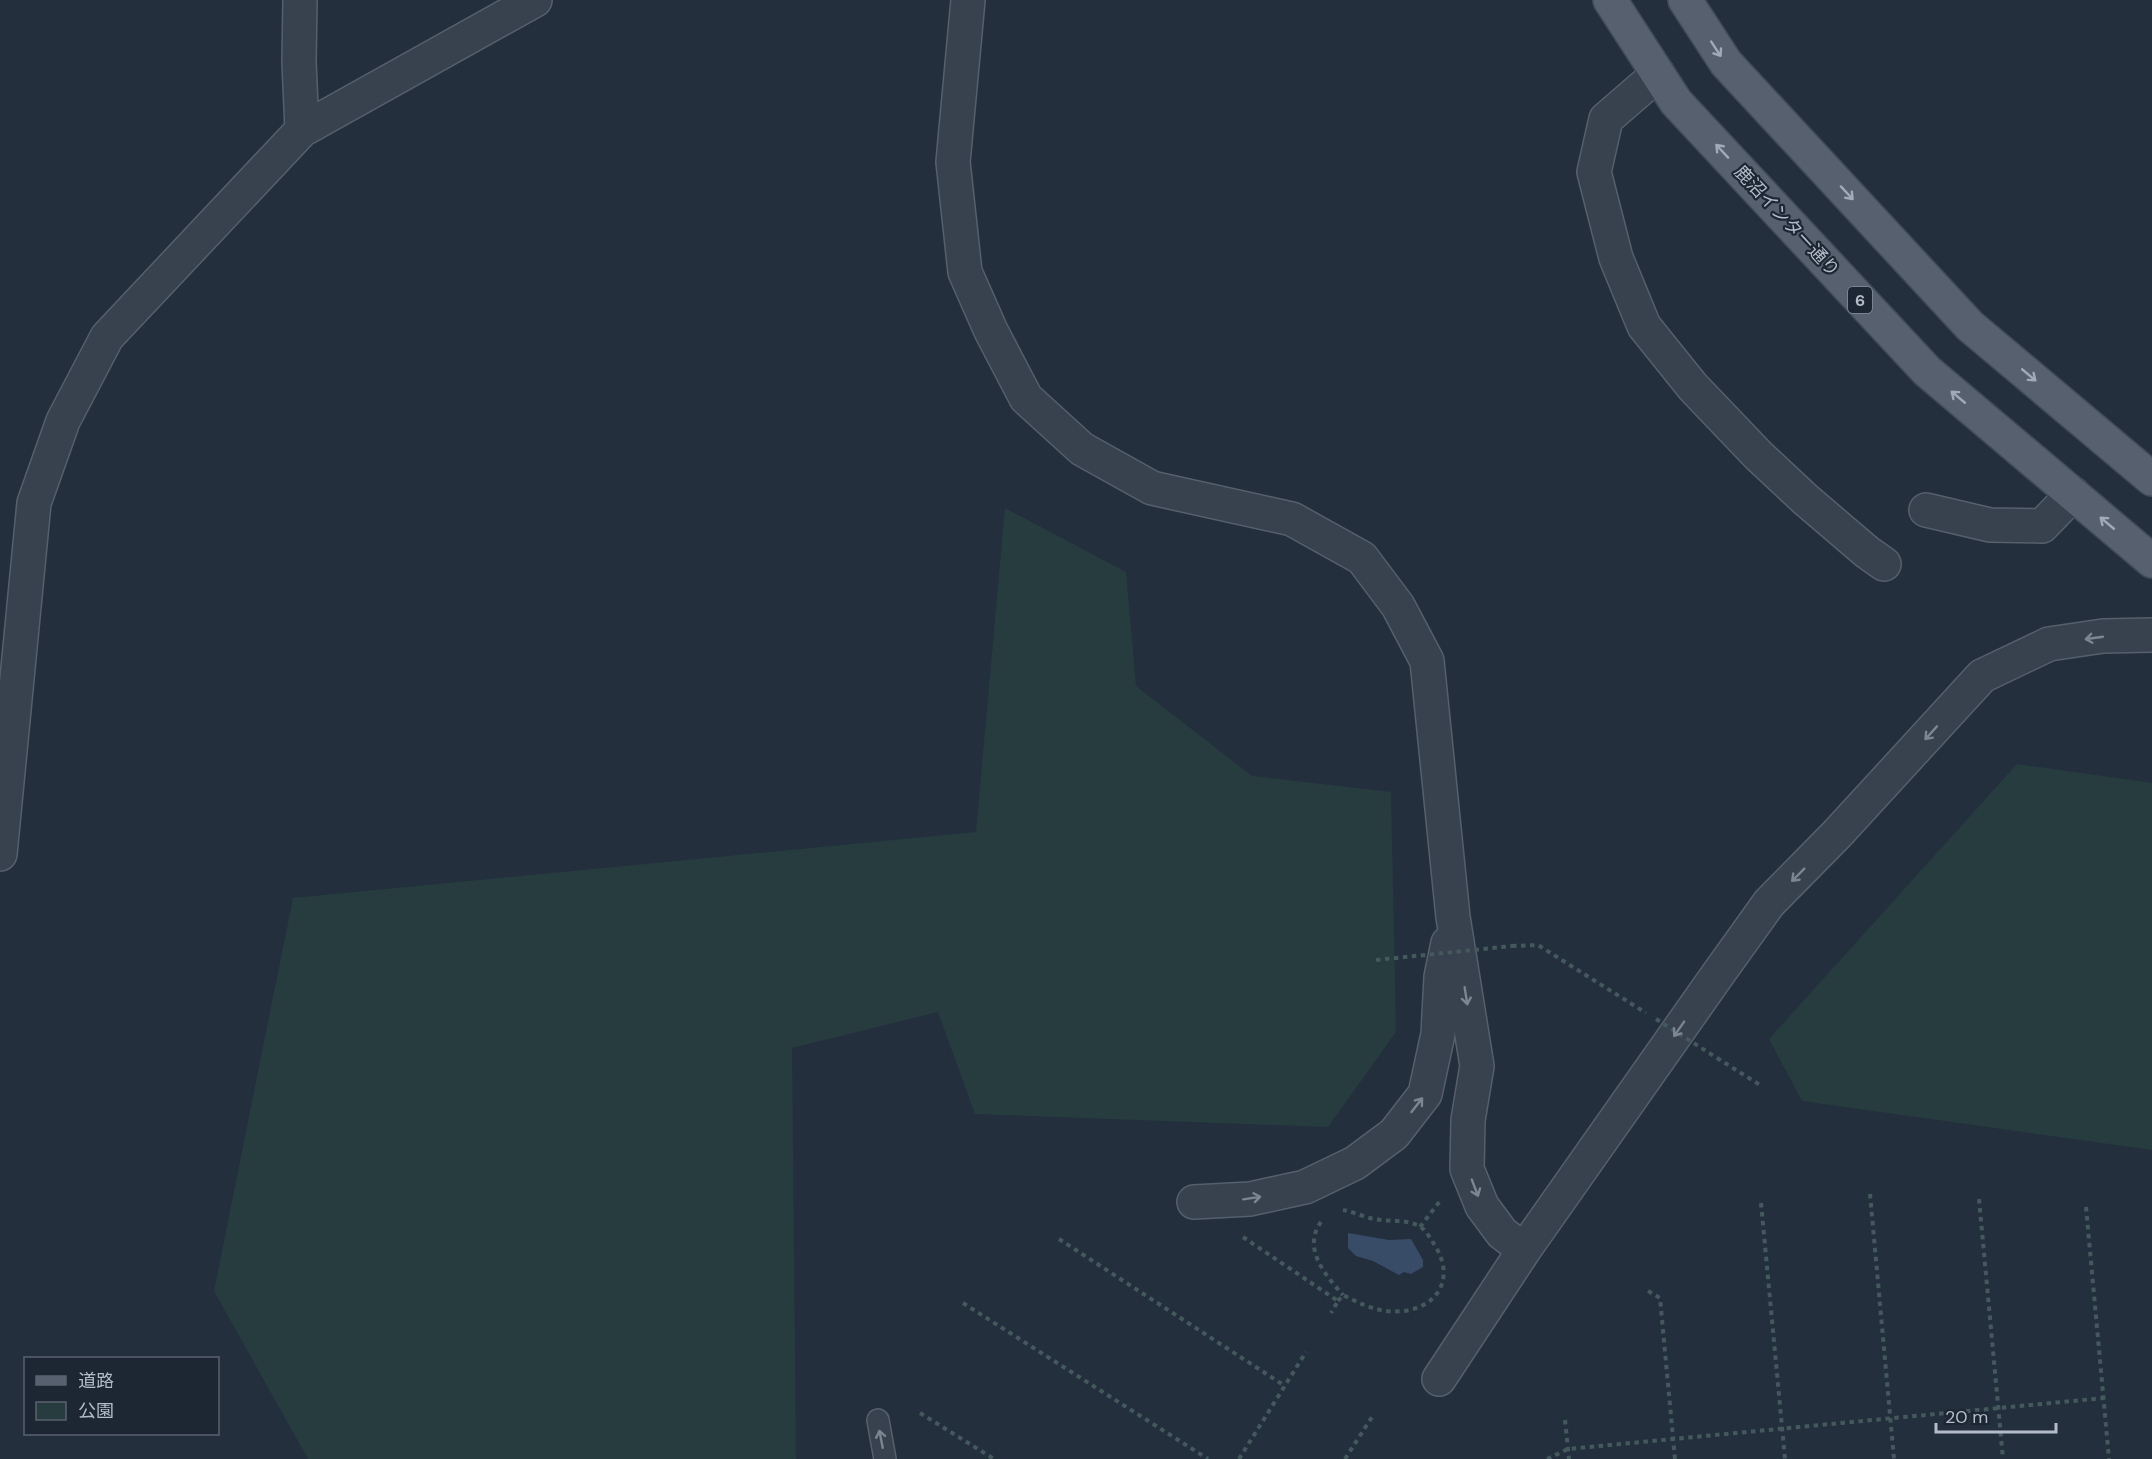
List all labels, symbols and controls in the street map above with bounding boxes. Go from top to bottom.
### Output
one-way arrow [1711,40,1723,57]
one-way arrow [1715,144,1729,159]
street label: 鹿沼インター通り [1729,160,1845,282]
one-way arrow [1840,186,1854,201]
road number: 6 [1848,287,1872,313]
one-way arrow [2021,369,2037,382]
one-way arrow [1950,391,1966,404]
one-way arrow [2099,517,2115,530]
one-way arrow [2084,632,2104,643]
one-way arrow [1924,725,1938,740]
one-way arrow [1790,867,1805,882]
one-way arrow [1461,985,1472,1005]
one-way arrow [1673,1020,1685,1037]
one-way arrow [1410,1097,1423,1113]
one-way arrow [1470,1178,1481,1196]
one-way arrow [1242,1192,1262,1203]
legend [24,1357,219,1435]
text: 道路 [78,1369,114,1393]
scale bar [1936,1396,2056,1434]
text: 公園 [78,1399,114,1423]
text: 20 m [1945,1405,1988,1429]
one-way arrow [875,1430,886,1450]

